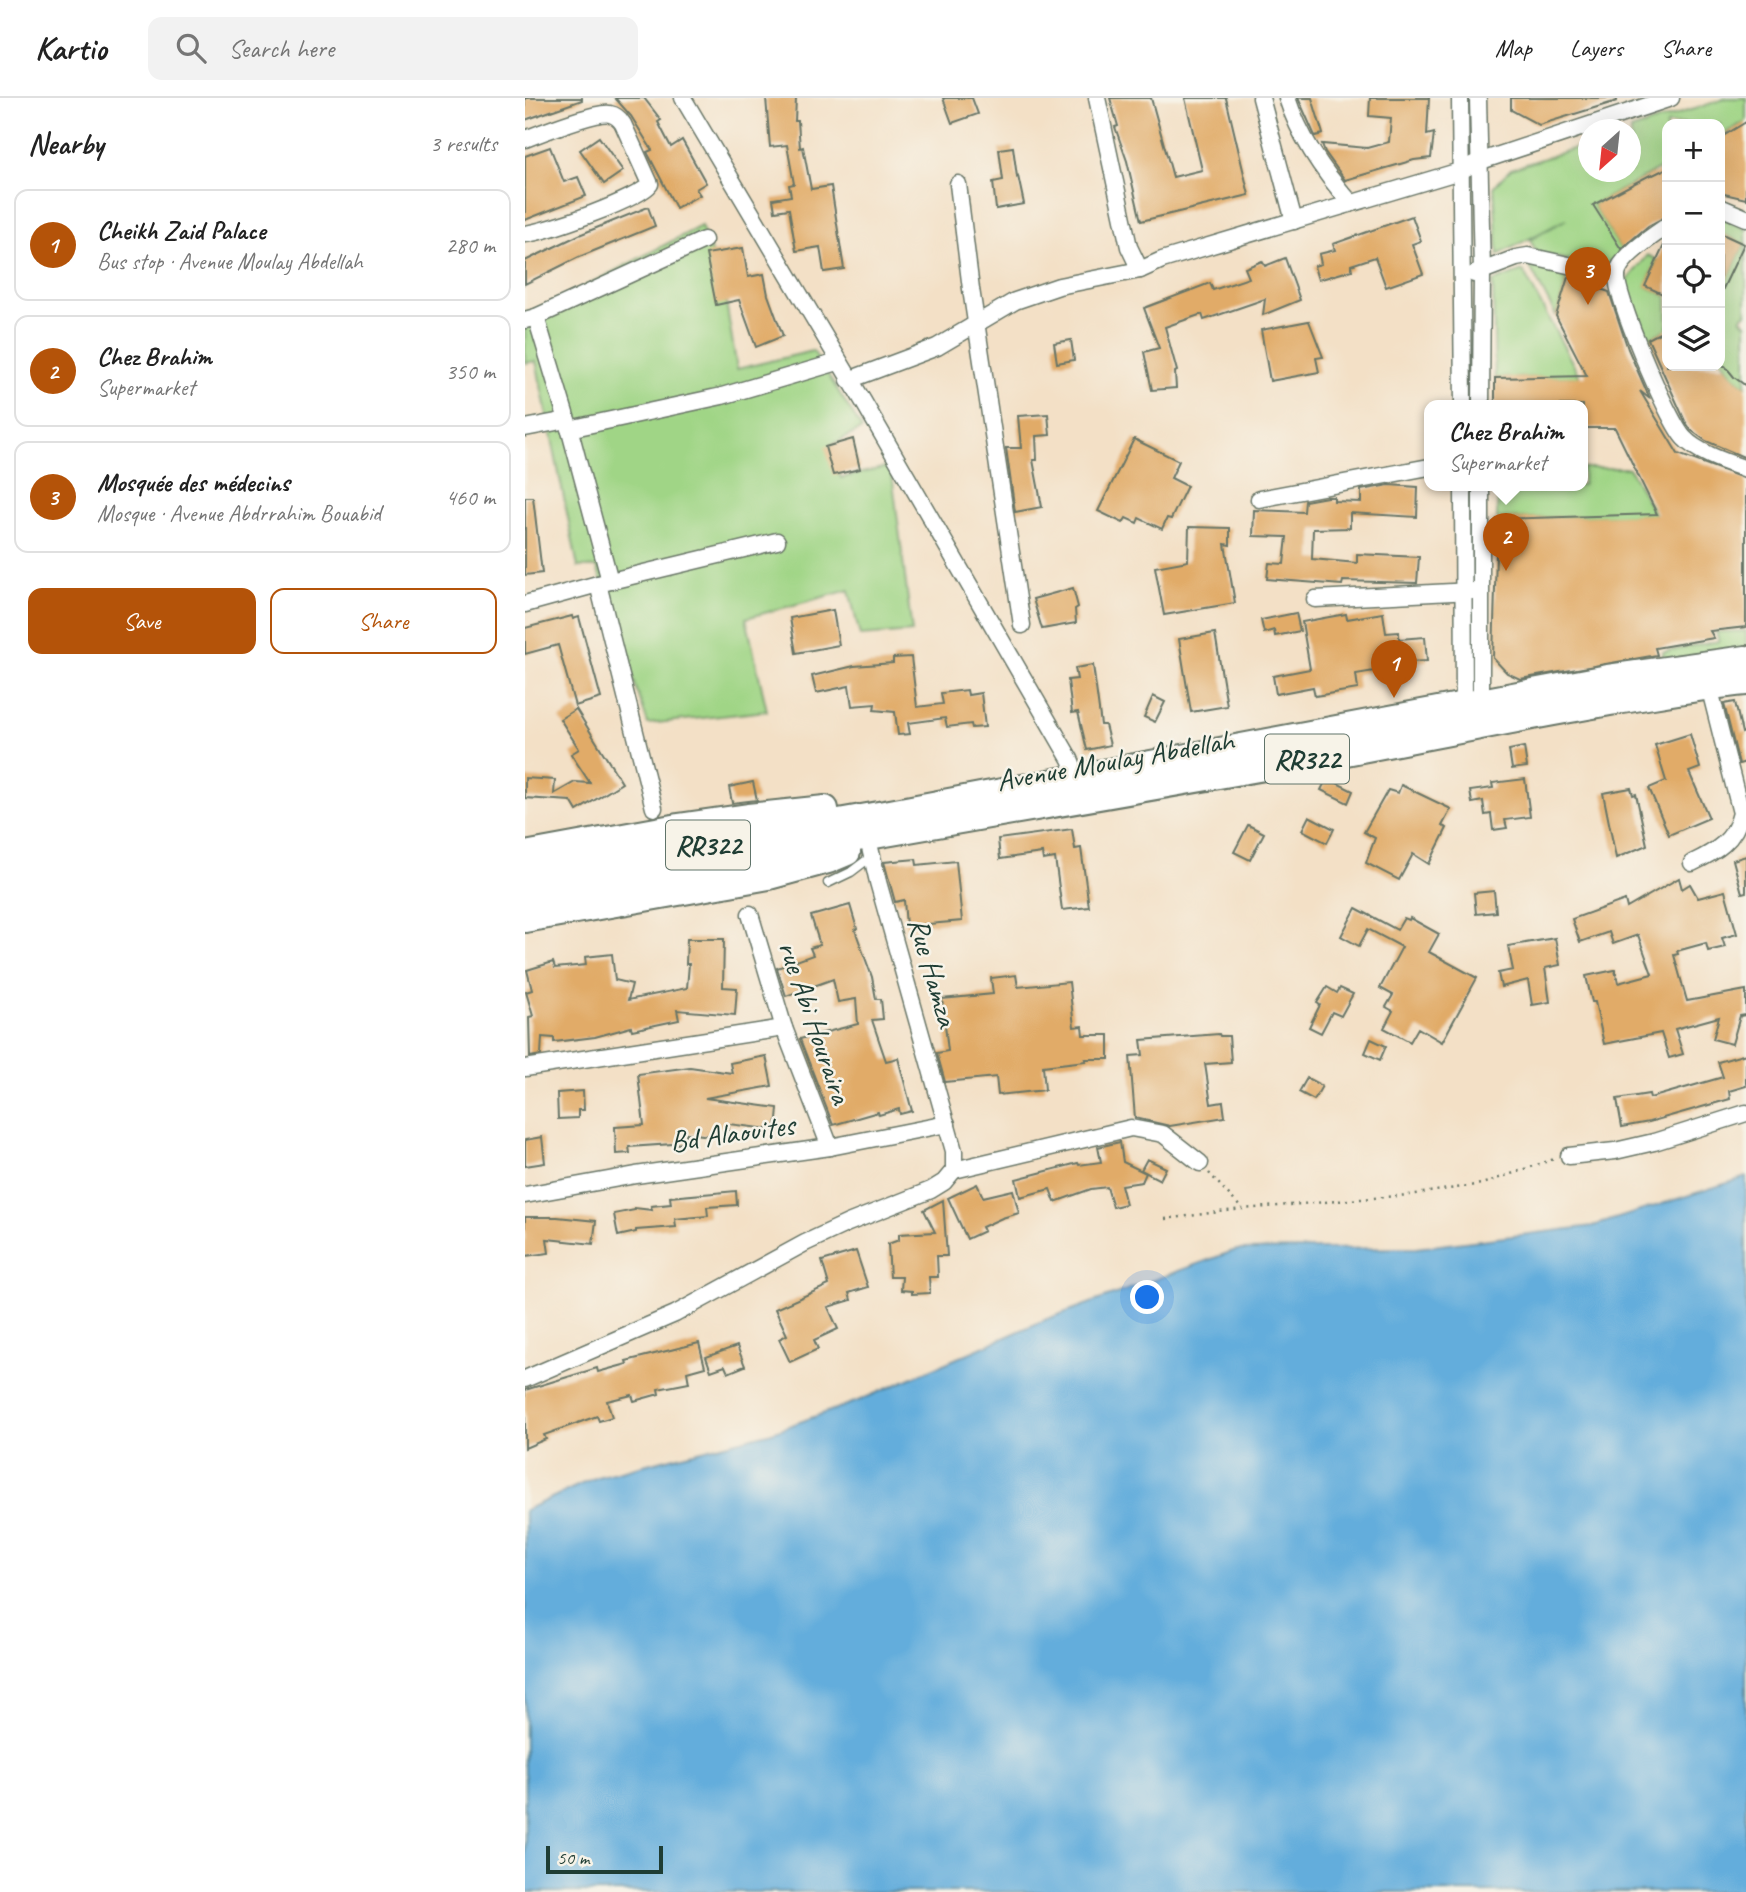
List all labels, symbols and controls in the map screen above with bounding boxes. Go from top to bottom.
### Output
search box [148,17,638,80]
text: Kartio [35,27,106,69]
icon: search [172,29,210,67]
text: Search here [228,32,334,65]
text: Map [1495,33,1532,63]
text: Layers [1570,33,1623,63]
text: Share [1661,33,1711,63]
north arrow [1578,119,1641,182]
map controls [1662,119,1725,371]
button: + [1662,119,1725,182]
text: Nearby [28,125,104,163]
text: 3 results [430,129,497,158]
button: − [1662,182,1725,245]
text: Cheikh Zaid Palace [97,214,265,247]
text: 1 [48,231,58,260]
text: 280 m [446,231,495,260]
button: locate [1662,245,1725,308]
text: Bus stop · Avenue Moulay Abdellah [97,247,363,276]
pin: 3 [1565,247,1611,305]
button: layers [1662,308,1725,371]
text: Chez Brahim [97,340,212,373]
text: 2 [48,357,58,386]
text: 350 m [446,357,495,386]
text: Supermarket [97,373,195,402]
popup [1424,400,1588,491]
text: Chez Brahim [1449,415,1563,448]
text: Supermarket [1449,448,1546,477]
text: Mosquée des médecins [97,466,290,499]
text: 3 [48,483,58,512]
text: 460 m [446,483,495,512]
text: Mosque · Avenue Abdrrahim Bouabid [97,499,381,528]
pin: 2 [1483,513,1529,571]
button: Save [28,588,256,654]
button: Share [270,588,497,654]
pin: 1 [1371,640,1417,698]
street label: Avenue Moulay Abdellah [993,720,1239,800]
road number: RR322 [1265,734,1349,784]
road number: RR322 [666,820,750,870]
street label: Rue Hamza [899,913,967,1033]
street label: rue Abi Houraira [769,935,861,1110]
street label: Bd Alaouites [667,1105,799,1161]
your location [1130,1280,1164,1314]
scale bar [546,1843,663,1875]
text: 50 m [557,1846,589,1870]

